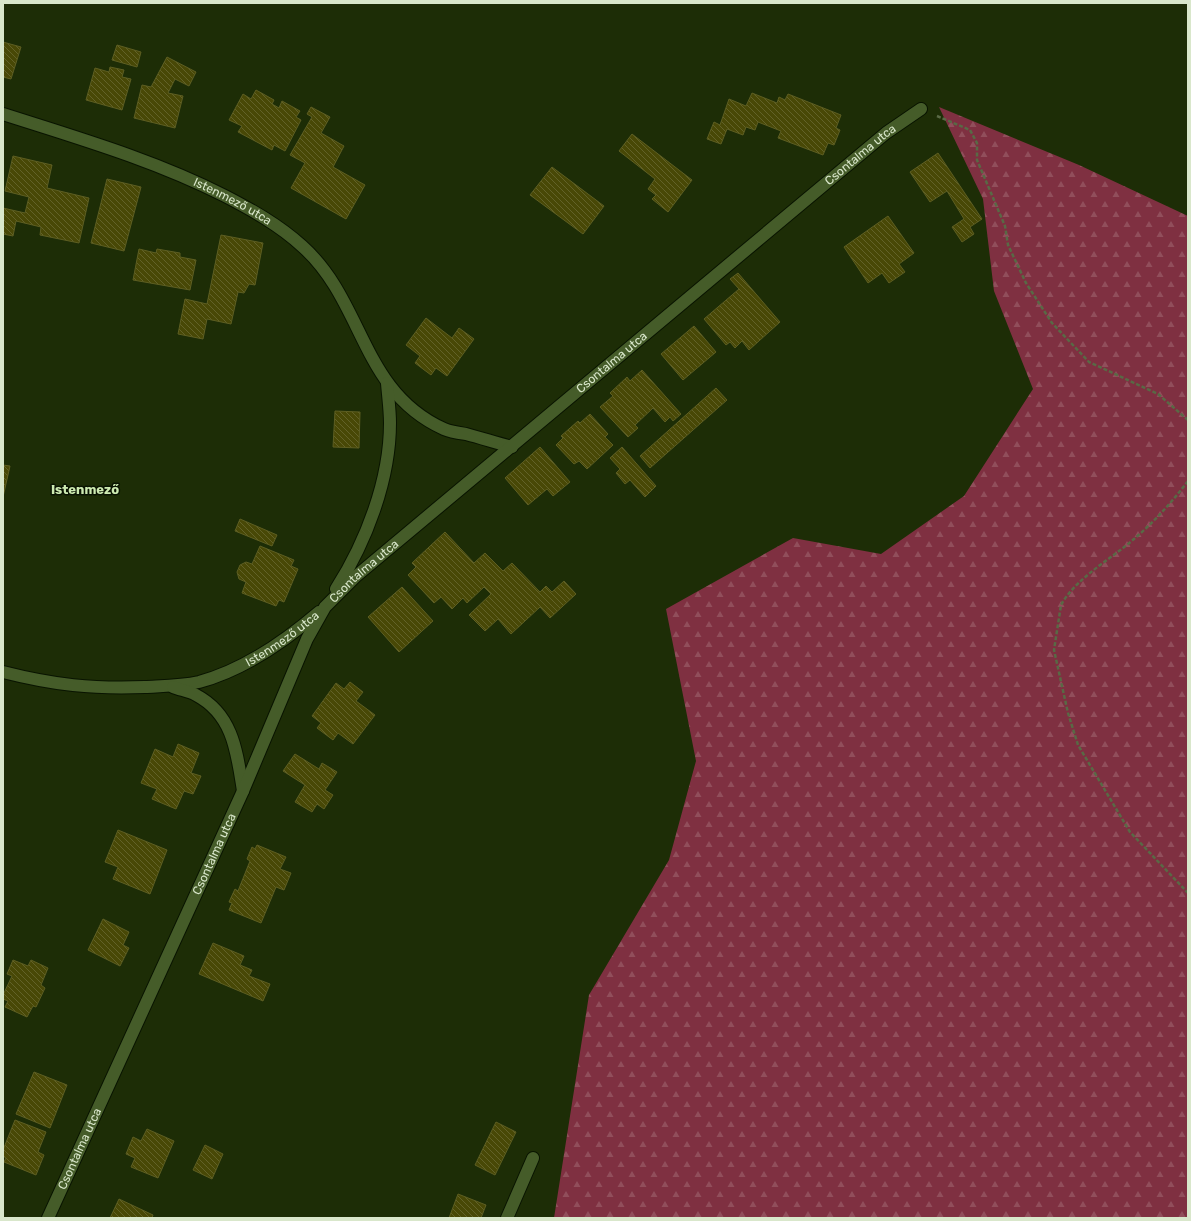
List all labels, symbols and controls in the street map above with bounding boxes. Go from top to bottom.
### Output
street label: Csontalma utca [822,121,898,188]
street label: Istenmező utca [191,175,274,228]
street label: Csontalma utca [573,329,650,396]
district label: Istenmező [51,482,119,497]
street label: Csontalma utca [326,537,401,606]
street label: Istenmező utca [243,608,322,669]
street label: Csontalma utca [190,811,239,897]
street label: Csontalma utca [55,1106,104,1192]

